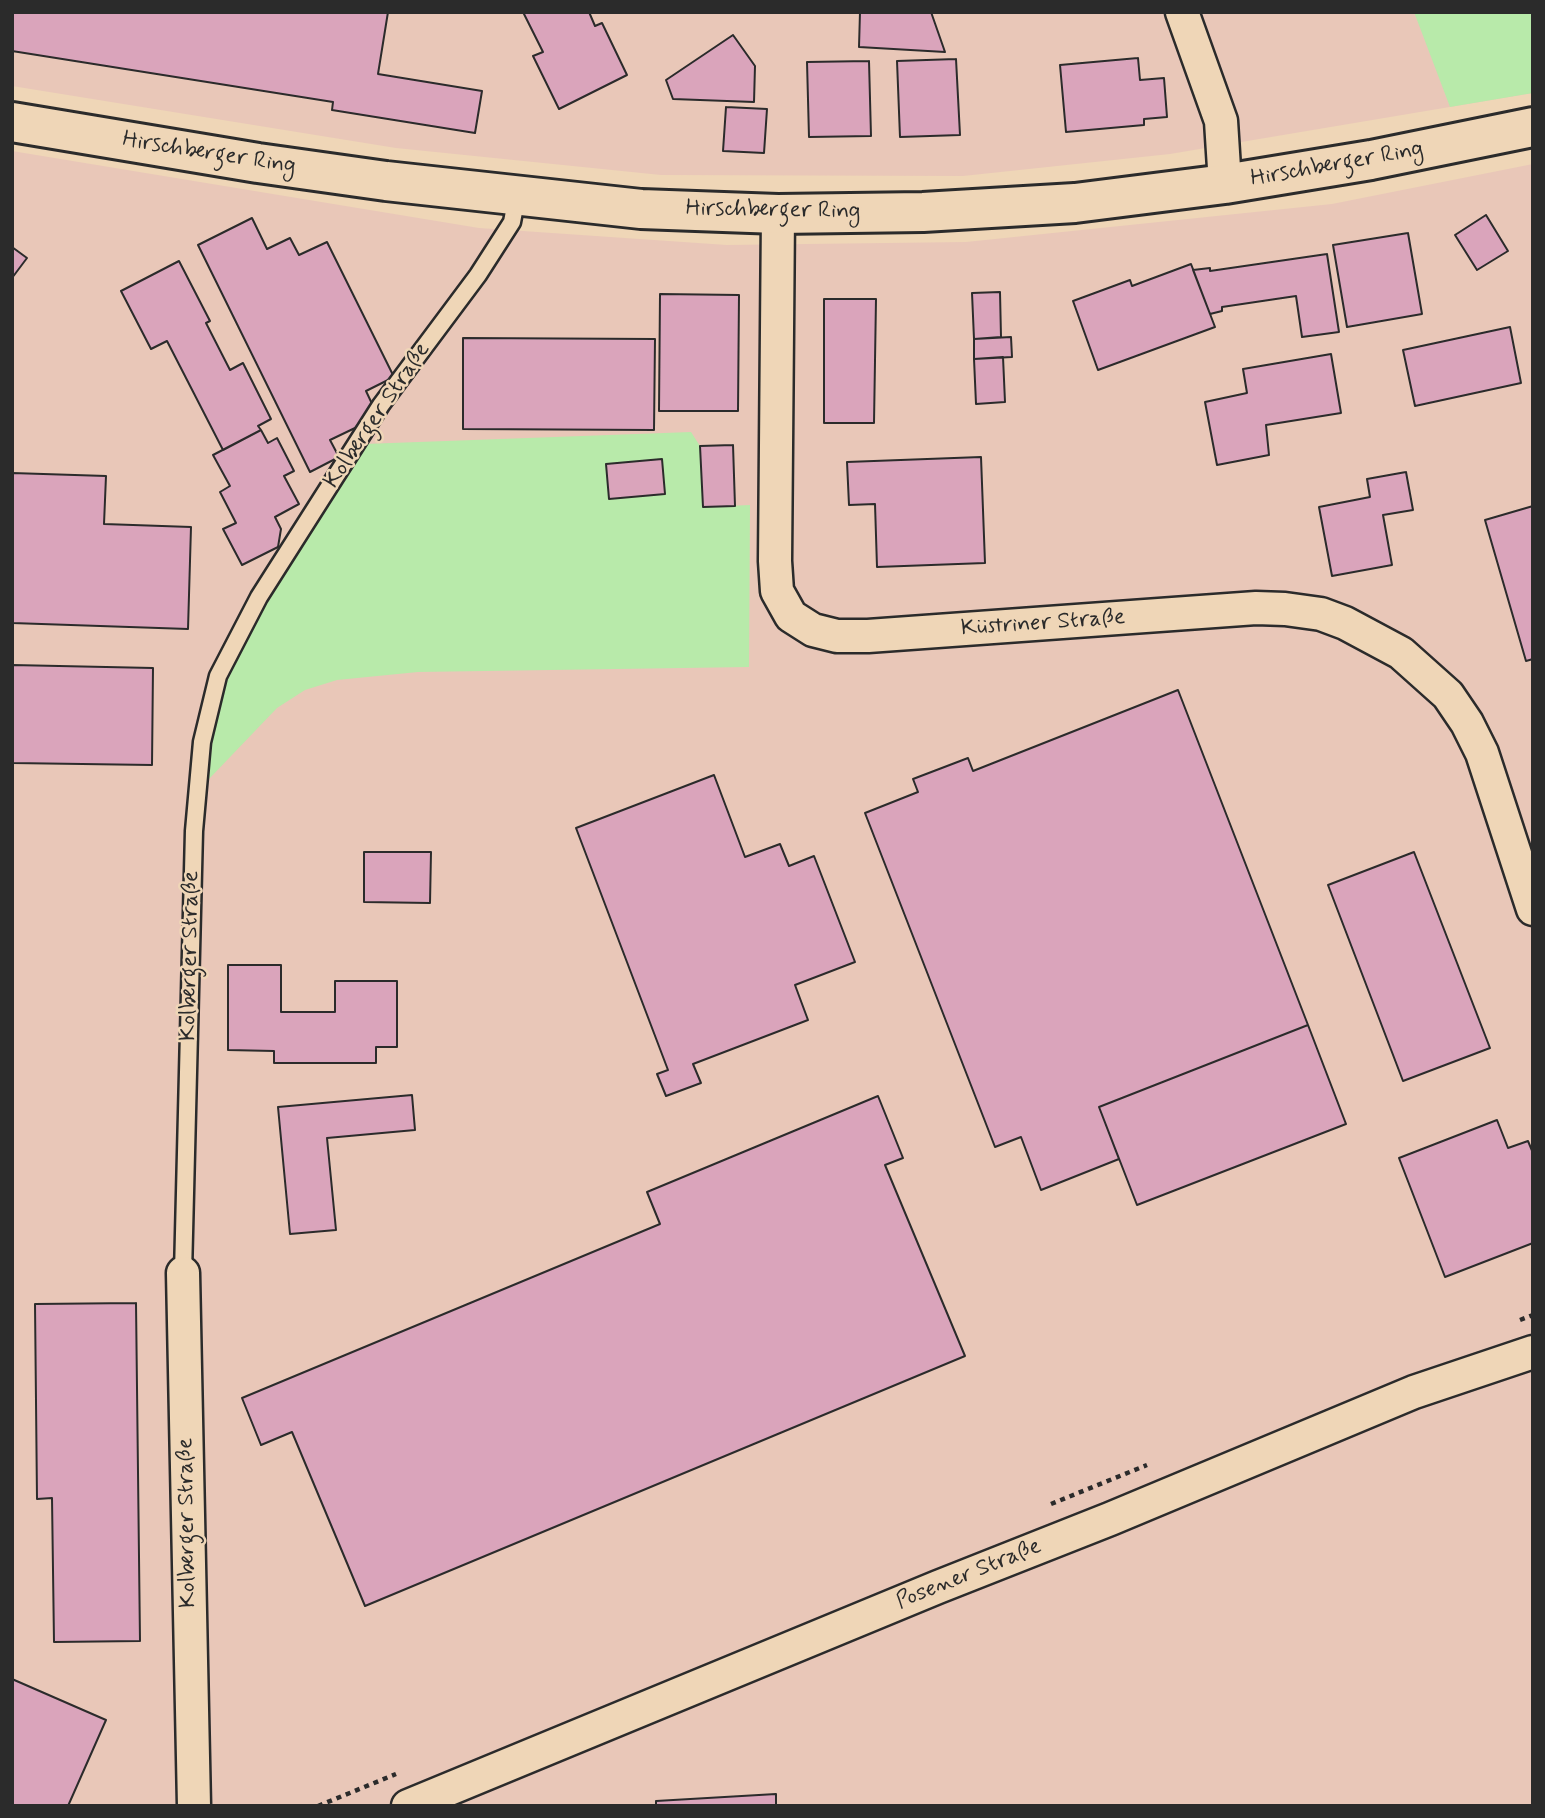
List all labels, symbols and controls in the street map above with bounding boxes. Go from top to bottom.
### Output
street label: Hirschberger Ring [120,127,298,181]
street label: Hirschberger Ring [1248,136,1426,194]
street label: Hirschberger Ring [685,196,861,226]
street label: Kolberger Straße [319,338,437,494]
street label: Küstriner Straße [960,604,1126,644]
street label: Kolberger Straße [176,871,206,1041]
street label: Kolberger Straße [173,1438,203,1608]
street label: Posener Straße [892,1533,1046,1617]

